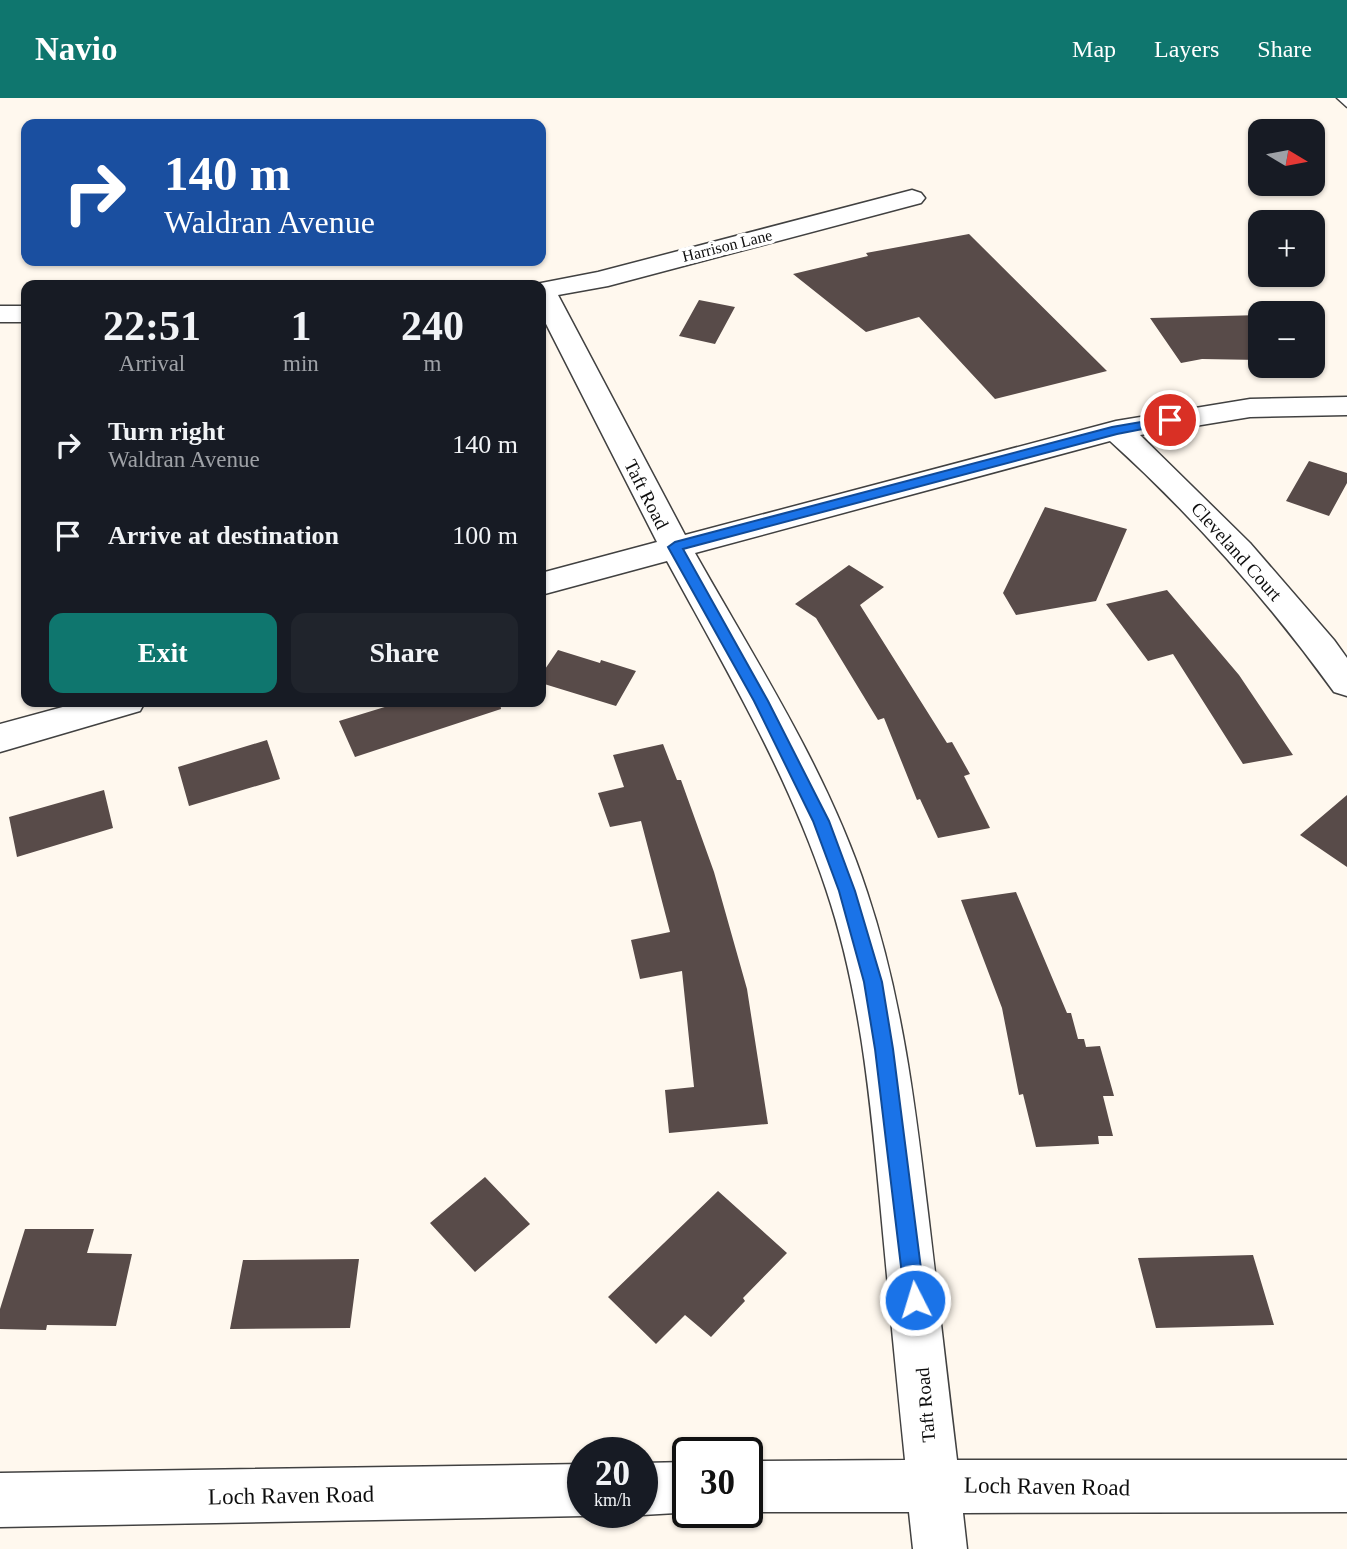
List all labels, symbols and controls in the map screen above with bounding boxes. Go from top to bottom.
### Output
text: Navio [35,31,118,67]
text: Map [1072,36,1116,62]
text: Layers [1154,36,1219,62]
text: Share [1257,36,1312,62]
north arrow [1248,119,1325,196]
map controls [1248,119,1325,378]
text: 140 m [164,146,291,201]
icon: right [49,147,140,238]
text: Waldran Avenue [164,204,375,240]
button: + [1248,210,1325,287]
street label: Harrison Lane [680,226,774,265]
button: − [1248,301,1325,378]
text: 22:51 [103,303,201,349]
text: 1 [290,303,311,349]
text: 240 [401,303,464,349]
text: Arrival [119,351,185,376]
text: min [283,351,319,376]
text: m [423,351,441,376]
pin [1140,390,1200,450]
icon: arrive [1151,401,1189,439]
text: Turn right [108,417,225,446]
icon: right [49,426,87,464]
text: 140 m [452,430,518,459]
text: Waldran Avenue [108,447,260,472]
street label: Taft Road [620,456,673,533]
street label: Cleveland Court [1187,498,1287,605]
icon: arrive [49,517,87,555]
text: Arrive at destination [108,521,339,550]
text: 100 m [452,521,518,550]
button: Exit [49,613,277,693]
button: Share [291,613,518,693]
position arrow [878,1263,952,1337]
street label: Taft Road [912,1366,939,1443]
speed limit sign: 30 [672,1437,763,1528]
text: 20 [595,1454,630,1493]
street label: Loch Raven Road [964,1473,1131,1500]
street label: Loch Raven Road [208,1482,375,1509]
text: km/h [594,1490,631,1510]

